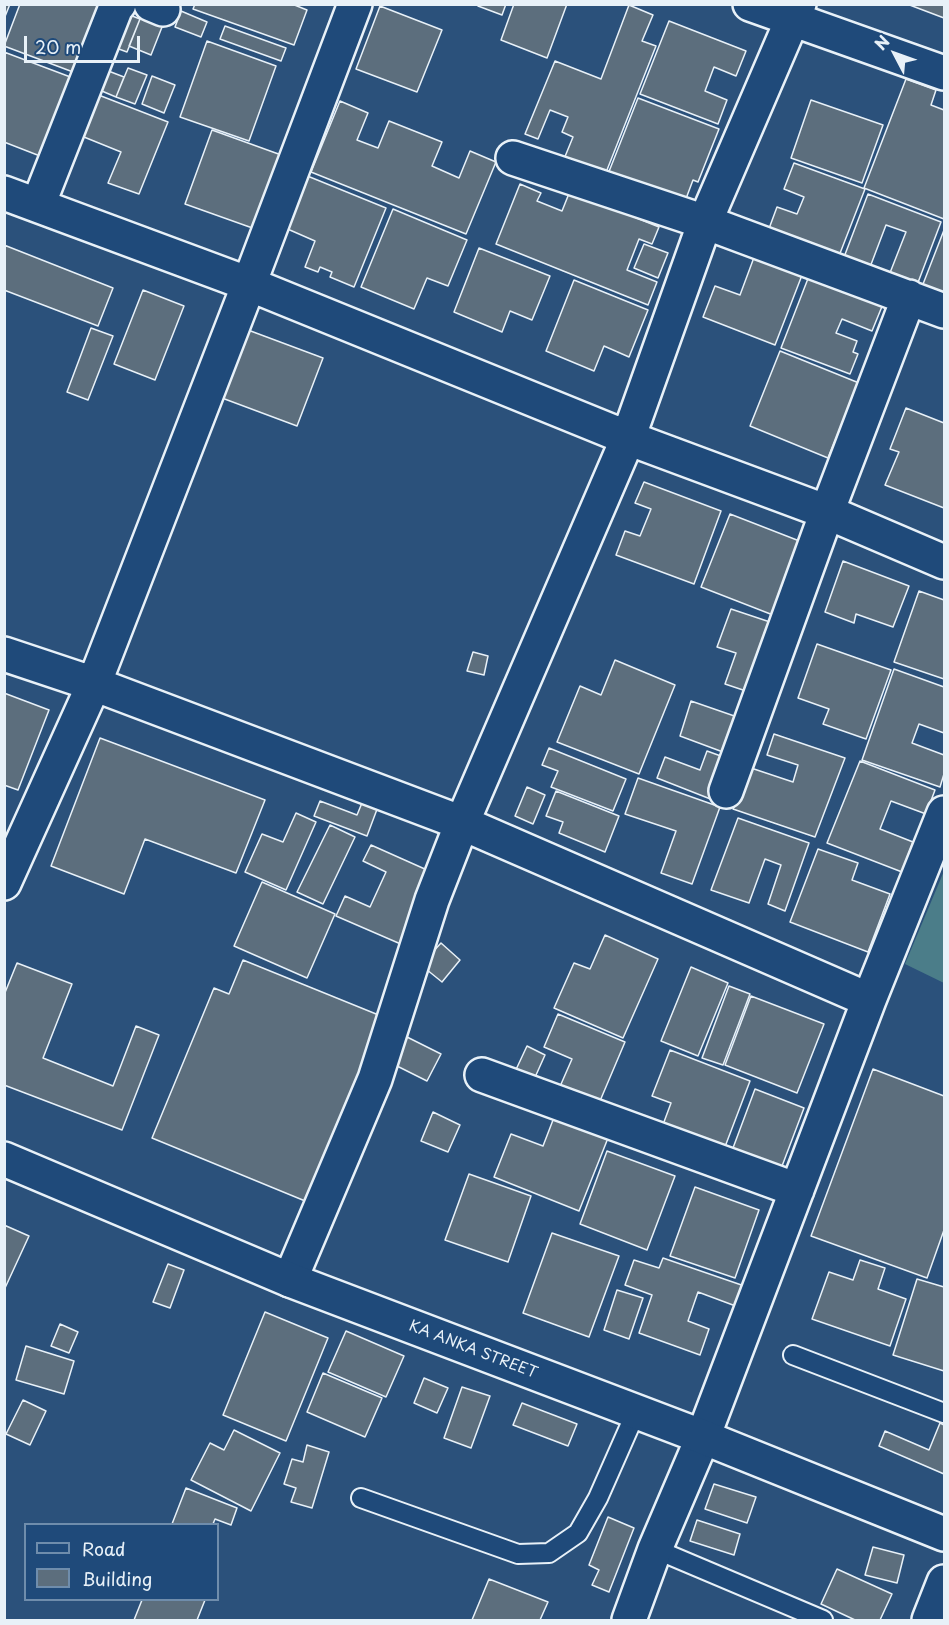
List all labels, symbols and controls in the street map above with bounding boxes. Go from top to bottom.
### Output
scale bar [27,24,142,62]
north arrow [865,24,925,84]
text: N [868,30,895,55]
text: 20 m [35,33,81,60]
street label: KA ANKA STREET [406,1317,540,1383]
legend [24,1523,219,1601]
text: Road [82,1535,126,1562]
text: Building [82,1565,152,1592]

